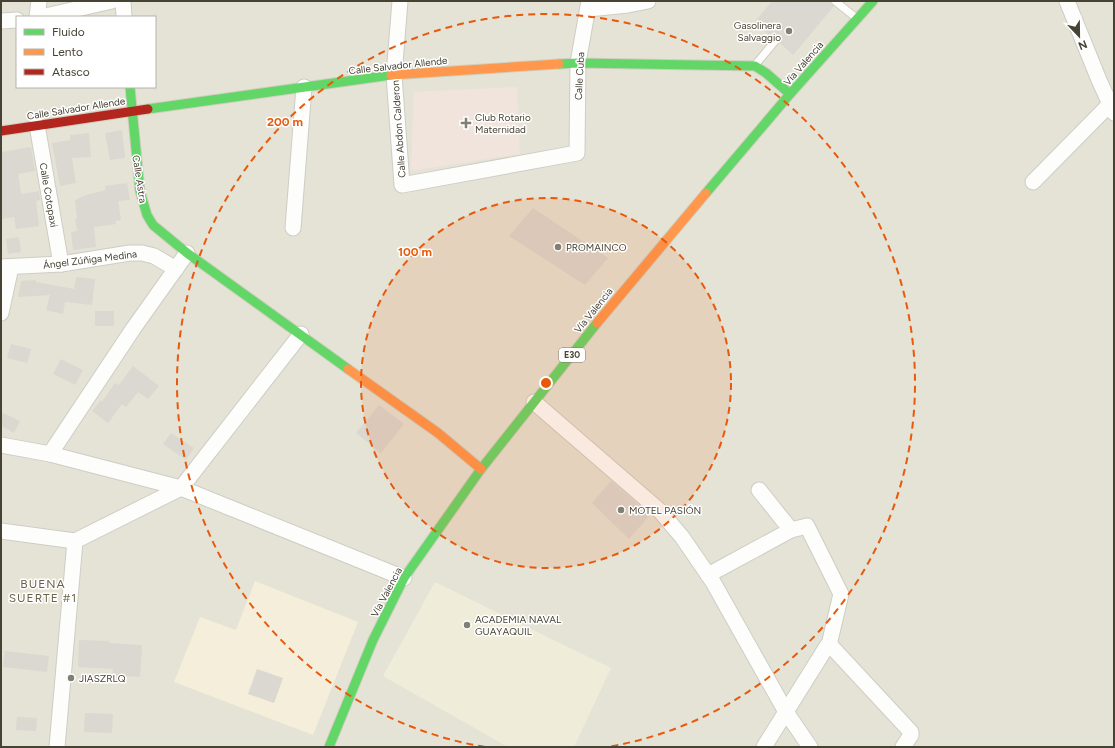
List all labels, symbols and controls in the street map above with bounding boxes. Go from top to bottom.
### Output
legend [16,16,156,88]
north arrow [1059,16,1099,56]
place label: Gasolinera Salvaggio [734,19,781,44]
text: Fluido [52,25,85,39]
marker: Gasolinera Salvaggio [784,26,794,36]
text: N [1076,37,1089,52]
street label: Vía Valencia [781,38,826,88]
text: Lento [52,45,83,59]
street label: Calle Cuba [572,52,587,101]
street label: Calle Salvador Allende [348,54,449,77]
text: Atasco [52,65,90,79]
street label: Calle Abdon Calderon [389,79,408,178]
street label: Calle Salvador Allende [26,94,127,123]
place label: Club Rotario Maternidad [475,111,531,136]
text: 200 m [267,115,303,129]
marker: Club Rotario Maternidad [460,117,472,129]
street label: Calle Astra [129,154,150,204]
street label: Calle Cotopaxi [36,162,61,228]
place label: PROMAINCO [566,241,627,254]
marker: PROMAINCO [553,242,563,252]
text: 100 m [398,245,432,259]
street label: Ángel Zúñiga Medina [42,247,138,272]
street label: Vía Valencia [571,285,616,336]
road number: E30 [559,348,585,362]
centre of rings [539,376,553,390]
place label: MOTEL PASIÓN [629,504,701,517]
marker: MOTEL PASIÓN [616,505,626,515]
street label: Vía Valencia [368,565,405,619]
district label: BUENA SUERTE #1 [9,577,77,605]
place label: ACADEMIA NAVAL GUAYAQUIL [475,613,562,638]
marker: ACADEMIA NAVAL GUAYAQUIL [462,620,472,630]
place label: JIASZRLQ [79,672,126,685]
marker: JIASZRLQ [66,673,76,683]

